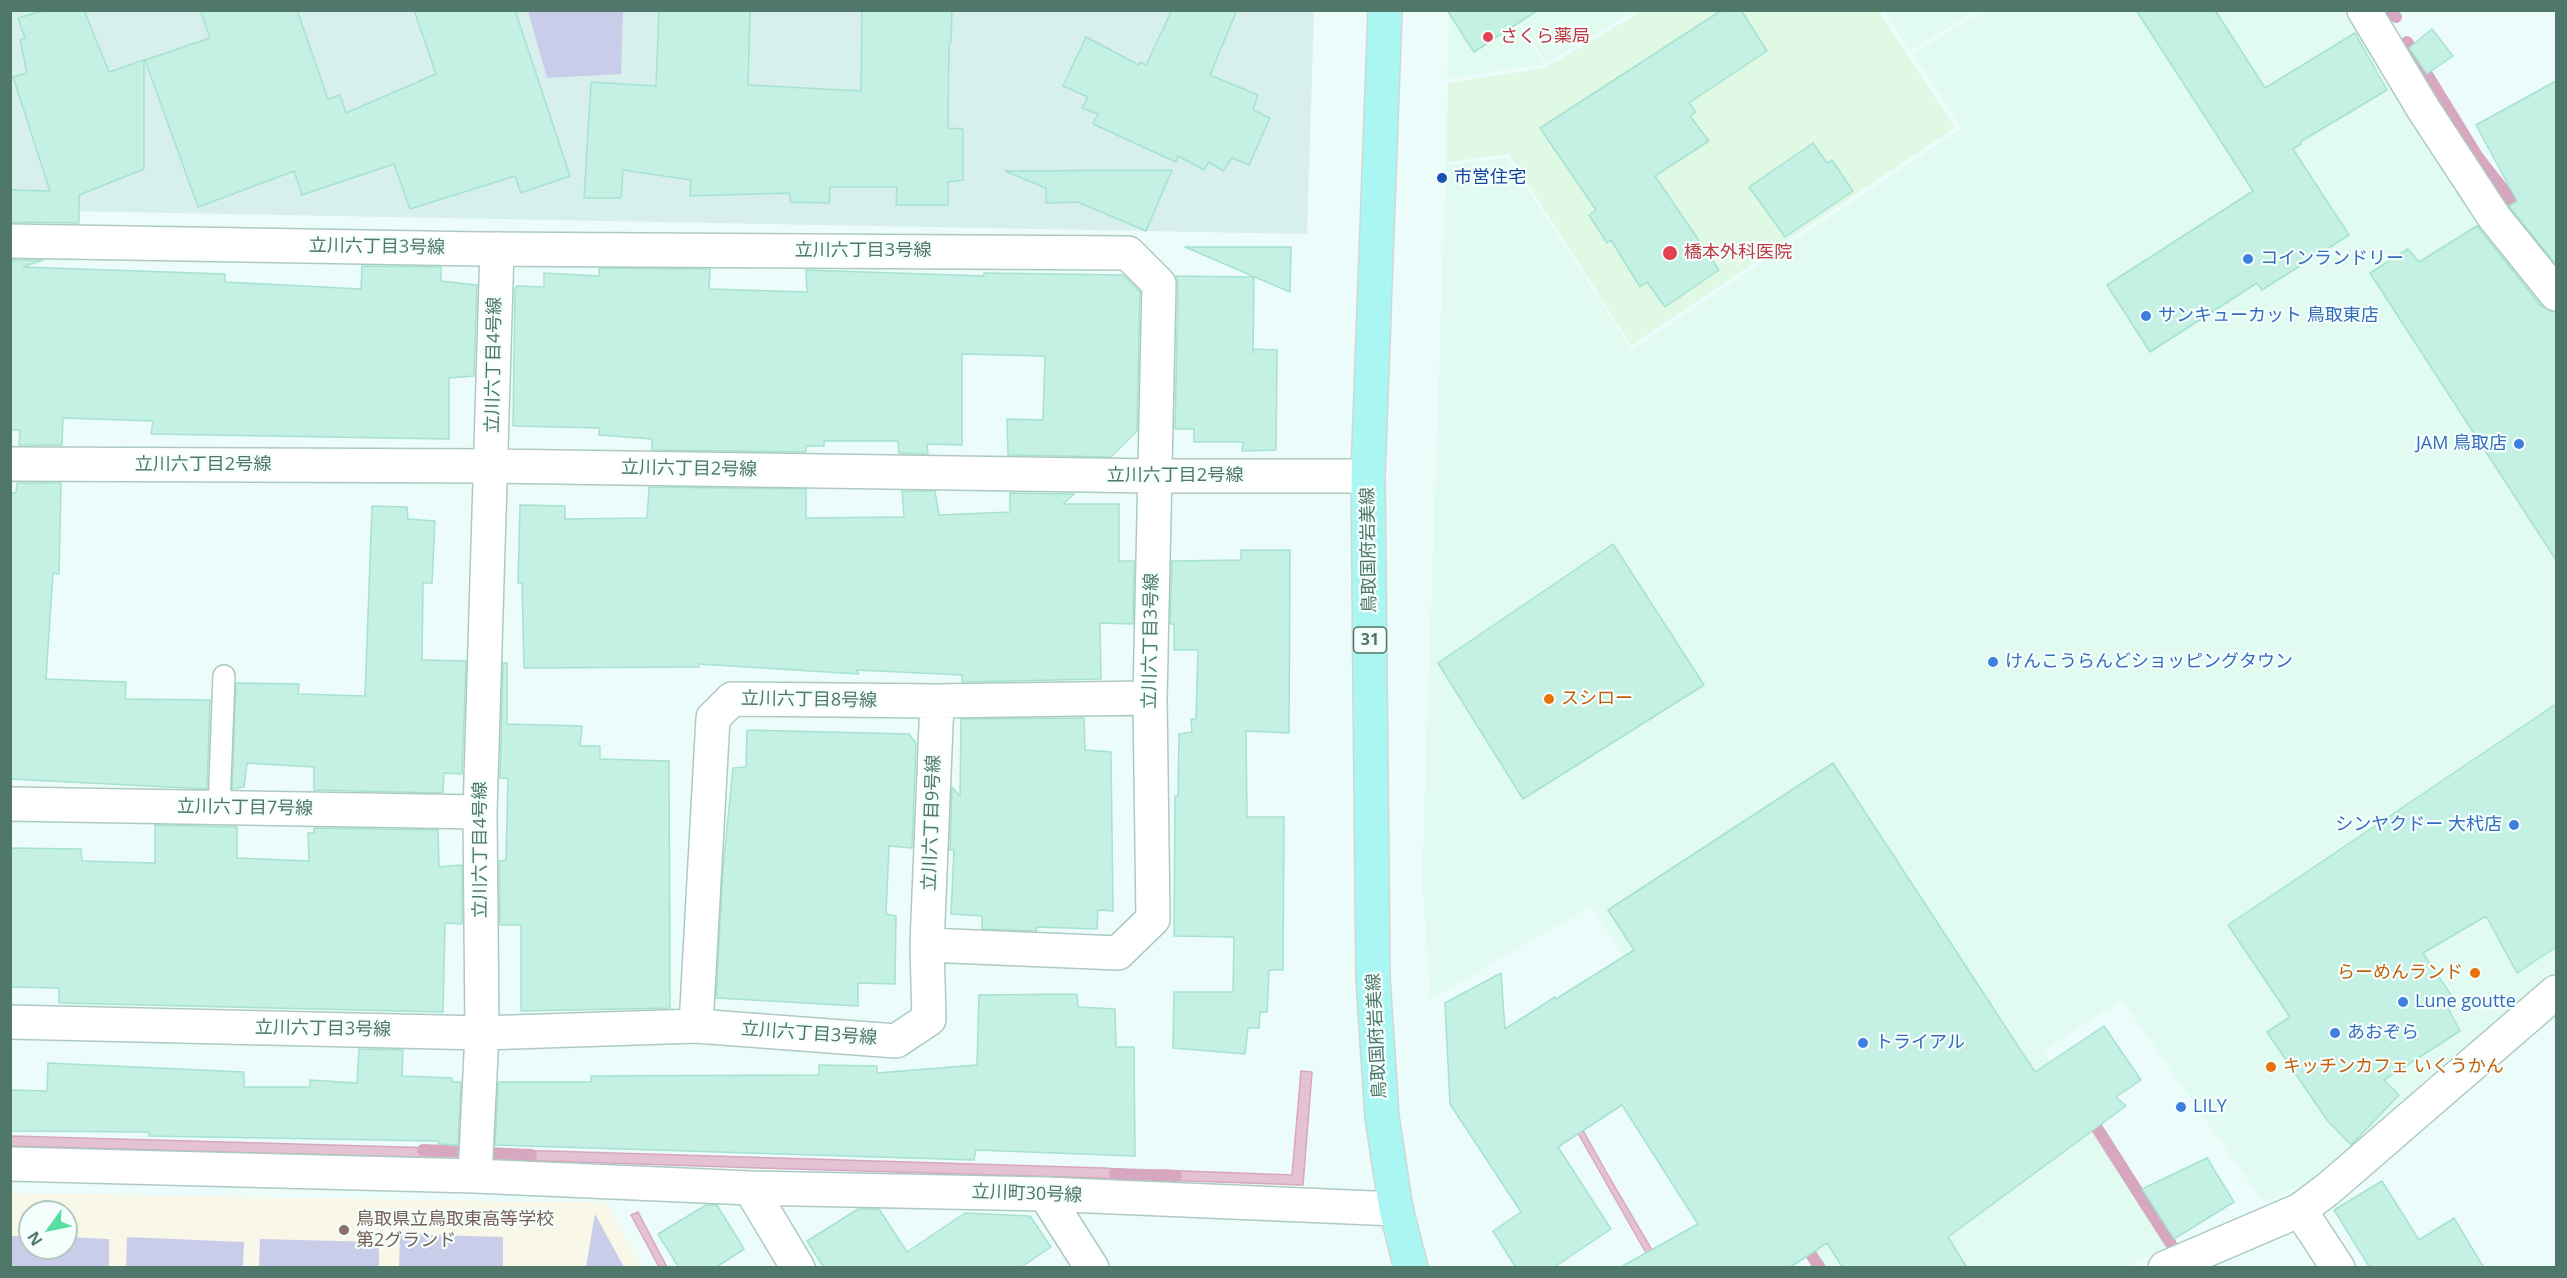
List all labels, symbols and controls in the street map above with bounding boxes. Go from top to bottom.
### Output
place label: さくら薬局 [1500,26,1590,48]
marker: さくら薬局 [1481,30,1495,44]
place label: 市営住宅 [1454,167,1526,189]
marker: 市営住宅 [1435,171,1449,185]
street label: 立川六丁目3号線 [309,235,445,259]
street label: 立川六丁目3号線 [795,240,931,262]
place label: 橋本外科医院 [1684,242,1792,264]
marker: 橋本外科医院 [1661,244,1679,262]
place label: コインランドリー [2260,248,2404,270]
marker: コインランドリー [2241,252,2255,266]
street label: 立川六丁目4号線 [482,297,506,433]
place label: サンキューカット 鳥取東店 [2158,305,2379,327]
marker: サンキューカット 鳥取東店 [2139,309,2153,323]
place label: JAM 鳥取店 [2416,433,2507,455]
marker: JAM 鳥取店 [2512,437,2526,451]
street label: 立川六丁目2号線 [135,454,271,476]
street label: 立川六丁目2号線 [621,457,757,481]
street label: 立川六丁目2号線 [1107,465,1243,487]
street label: 鳥取国府岩美線 [1357,487,1381,613]
street label: 立川六丁目3号線 [1139,573,1163,709]
road number: 31 [1354,627,1386,653]
place label: けんこうらんどショッピングタウン [2005,651,2293,673]
marker: けんこうらんどショッピングタウン [1986,655,2000,669]
street label: 立川六丁目8号線 [741,688,877,712]
place label: スシロー [1561,688,1633,710]
marker: スシロー [1542,692,1556,706]
street label: 立川六丁目9号線 [919,755,945,891]
street label: 立川六丁目4号線 [470,782,492,918]
street label: 立川六丁目7号線 [177,796,313,820]
place label: シンヤクドー 大杙店 [2335,814,2502,836]
marker: シンヤクドー 大杙店 [2507,818,2521,832]
place label: らーめんランド [2337,962,2463,984]
marker: らーめんランド [2468,966,2482,980]
street label: 鳥取国府岩美線 [1363,973,1391,1099]
place label: Lune goutte [2415,991,2516,1013]
marker: Lune goutte [2396,995,2410,1009]
street label: 立川六丁目3号線 [255,1017,391,1041]
street label: 立川六丁目3号線 [740,1018,878,1050]
place label: あおぞら [2347,1022,2419,1044]
marker: あおぞら [2328,1026,2342,1040]
place label: トライアル [1875,1032,1965,1054]
marker: トライアル [1856,1036,1870,1050]
place label: キッチンカフェ いくうかん [2283,1056,2504,1078]
marker: キッチンカフェ いくうかん [2264,1060,2278,1074]
place label: LILY [2193,1096,2227,1118]
marker: LILY [2174,1100,2188,1114]
street label: 立川町30号線 [971,1181,1083,1207]
north arrow [18,1200,78,1260]
place label: 鳥取県立鳥取東高等学校 第2グランド [356,1209,554,1252]
marker: 鳥取県立鳥取東高等学校 第2グランド [337,1223,351,1237]
text: N [22,1227,47,1250]

